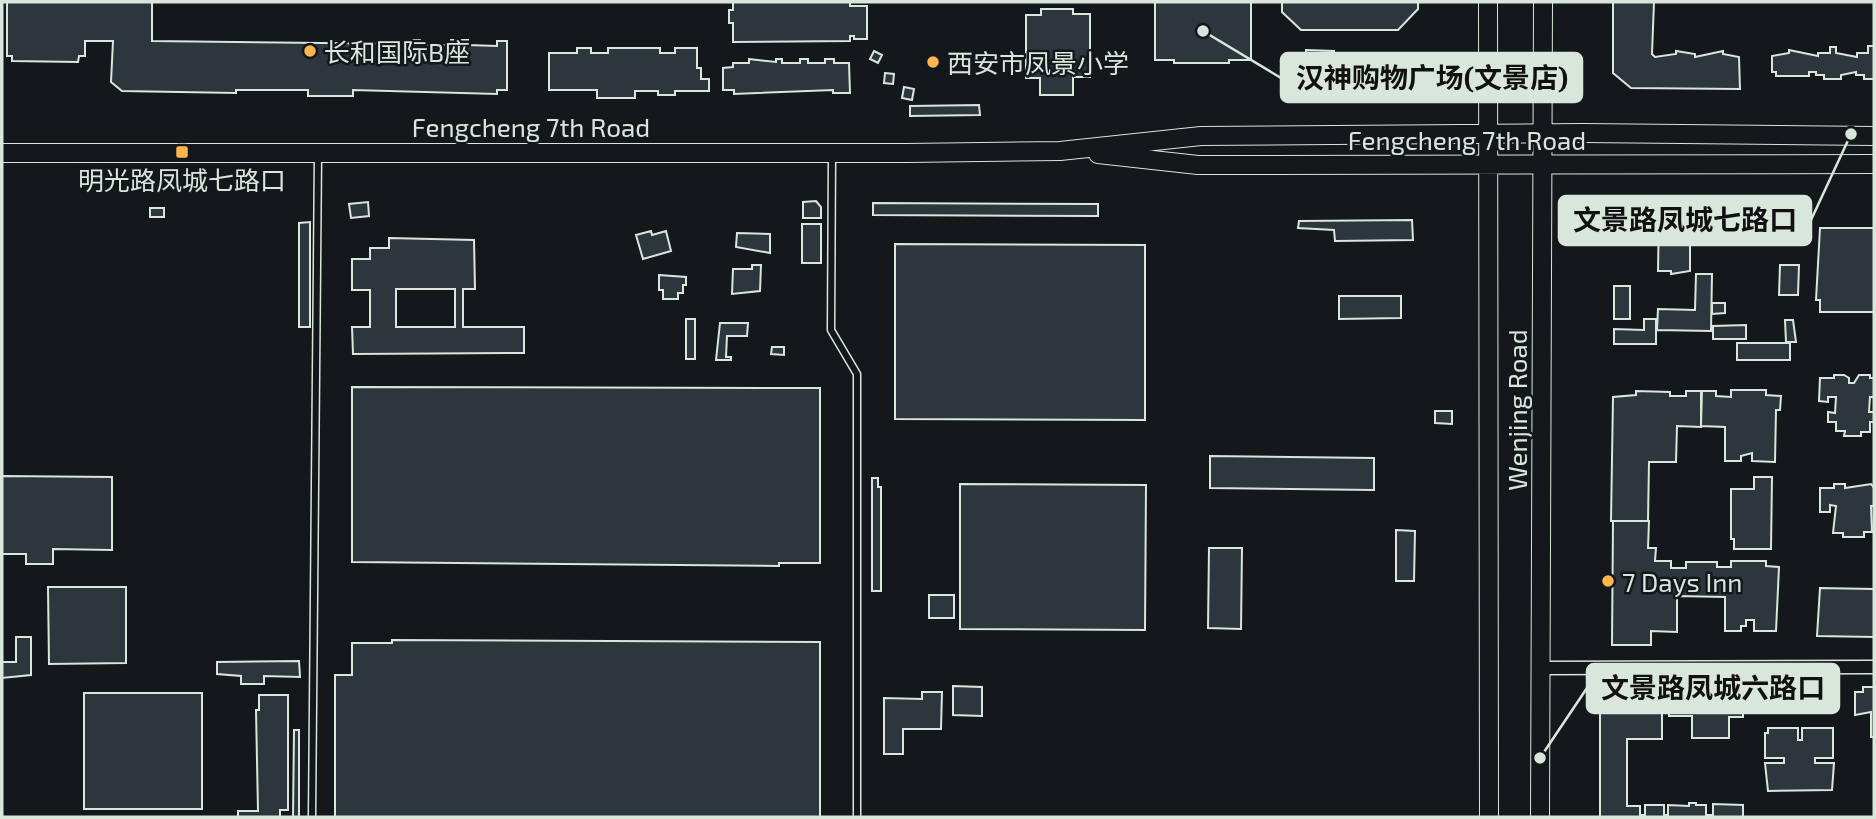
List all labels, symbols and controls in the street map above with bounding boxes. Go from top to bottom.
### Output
place label: 长和国际B座 [324,36,470,67]
marker: 长和国际B座 [302,43,318,59]
place label: 西安市凤景小学 [947,47,1129,78]
callout: 汉神购物广场(文景店) [1281,53,1582,102]
marker: 西安市凤景小学 [925,54,941,70]
text: 汉神购物广场(文景店) [1296,60,1568,94]
street label: Fengcheng 7th Road [412,111,650,142]
street label: Fengcheng 7th Road [1348,124,1586,155]
marker: 明光路凤城七路口 [174,144,190,160]
place label: 明光路凤城七路口 [78,164,286,195]
callout: 文景路凤城七路口 [1559,196,1811,245]
text: 文景路凤城七路口 [1573,202,1797,236]
street label: Wenjing Road [1501,329,1532,491]
place label: 7 Days Inn [1622,566,1742,597]
marker: 7 Days Inn [1600,573,1616,589]
callout: 文景路凤城六路口 [1587,664,1839,713]
text: 文景路凤城六路口 [1601,670,1825,704]

